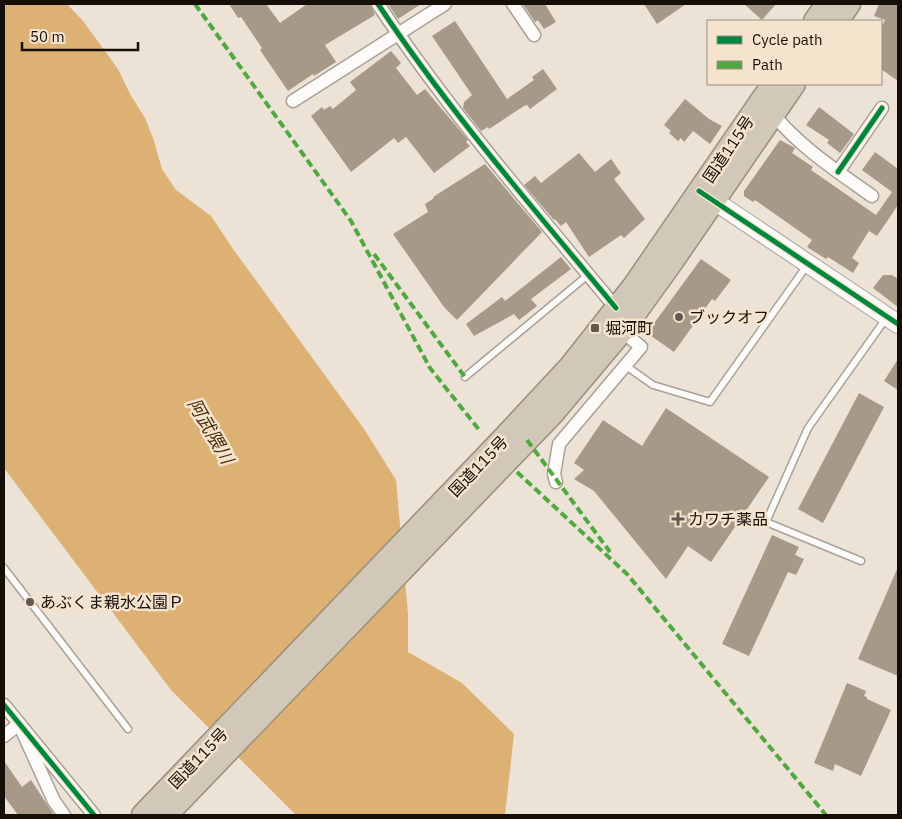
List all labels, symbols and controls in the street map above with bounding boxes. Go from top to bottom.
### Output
scale bar [22,20,139,52]
legend [707,20,882,85]
text: 50 m [30,27,65,46]
text: Cycle path [752,30,823,49]
text: Path [752,55,783,74]
street label: 国道115号 [698,112,758,186]
place label: ブックオフ [689,307,769,327]
marker: ブックオフ [673,311,685,323]
place label: 堀河町 [605,318,653,338]
marker: 堀河町 [589,322,601,334]
water label: 阿武隈川 [183,394,240,470]
street label: 国道115号 [444,431,512,501]
place label: カワチ薬品 [688,509,768,529]
marker: カワチ薬品 [672,513,684,525]
place label: あぶくま親水公園Ｐ [40,592,184,612]
marker: あぶくま親水公園Ｐ [24,596,36,608]
street label: 国道115号 [164,723,232,793]

